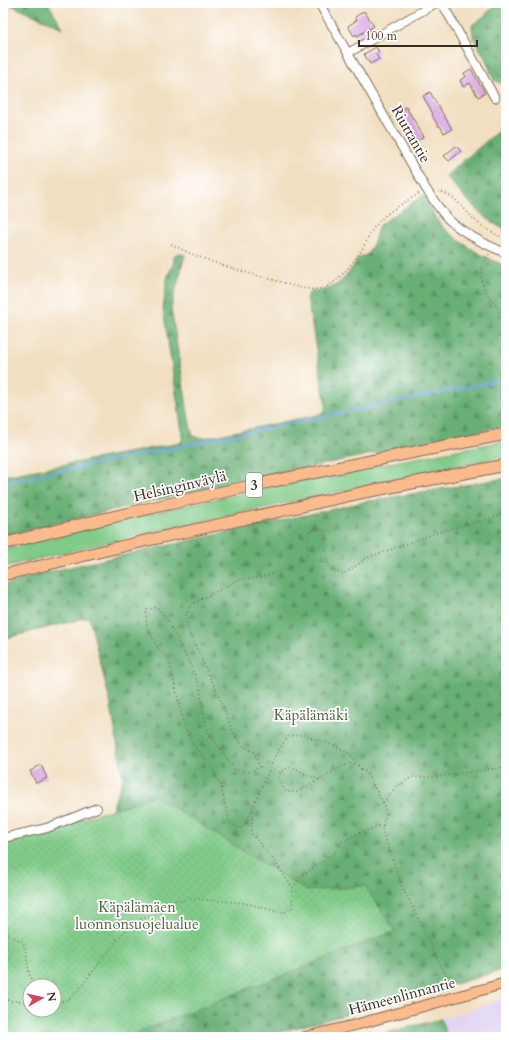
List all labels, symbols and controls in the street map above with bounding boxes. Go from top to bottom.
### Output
scale bar [359,22,477,48]
text: 100 m [365,28,398,44]
street label: Riuttantie [387,102,436,166]
street label: Helsinginväylä [132,466,229,506]
road number: 3 [246,473,262,497]
park label: Käpälämäki [274,705,348,725]
park label: Käpälämäen luonnonsuojelualue [75,897,199,934]
street label: Hämeenlinnantie [346,972,458,1020]
north arrow [22,978,62,1018]
text: N [43,991,60,1003]

